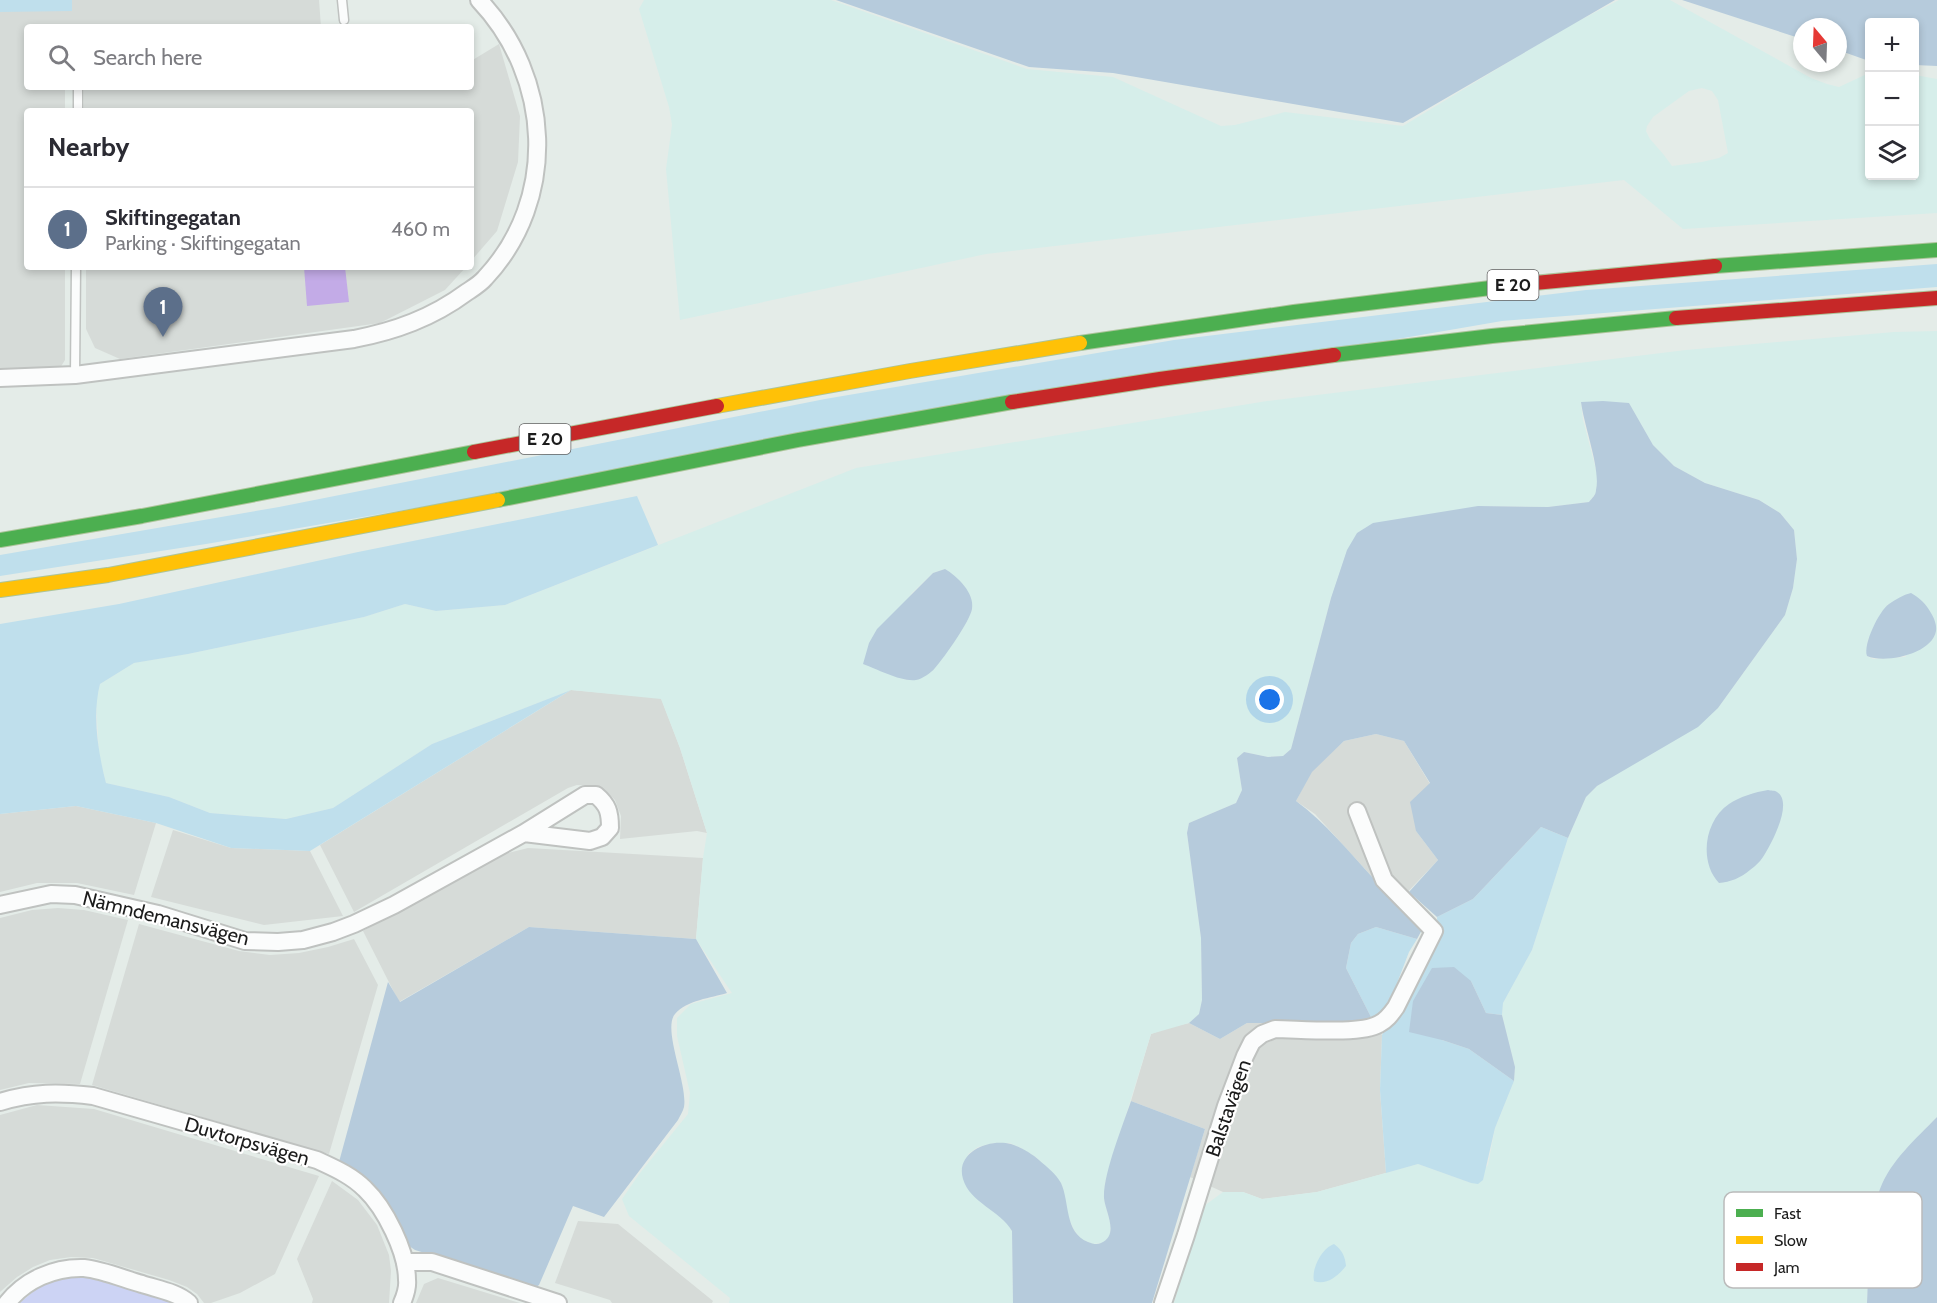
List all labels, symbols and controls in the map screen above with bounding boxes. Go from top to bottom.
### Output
north arrow [1793,18,1847,72]
map controls [1865,18,1919,180]
button: + [1865,18,1919,72]
search box [24,24,474,90]
icon: search [45,41,78,74]
text: Search here [93,44,202,71]
button: − [1865,72,1919,126]
button: layers [1865,126,1919,180]
text: Nearby [48,131,129,163]
text: Skiftingegatan [105,204,241,231]
text: 1 [64,217,71,241]
text: 460 m [391,217,450,241]
text: Parking · Skiftingegatan [105,231,301,255]
road number: E 20 [1488,270,1538,300]
pin: 1 [144,288,182,337]
road number: E 20 [520,424,570,454]
your location [1255,685,1284,714]
street label: Nämndemansvägen [80,886,252,950]
street label: Balstavägen [1200,1056,1256,1160]
street label: Duvtorpsvägen [182,1112,312,1170]
legend [1724,1192,1922,1288]
text: Fast [1774,1204,1802,1223]
text: Slow [1774,1231,1808,1250]
text: Jam [1773,1258,1800,1277]

